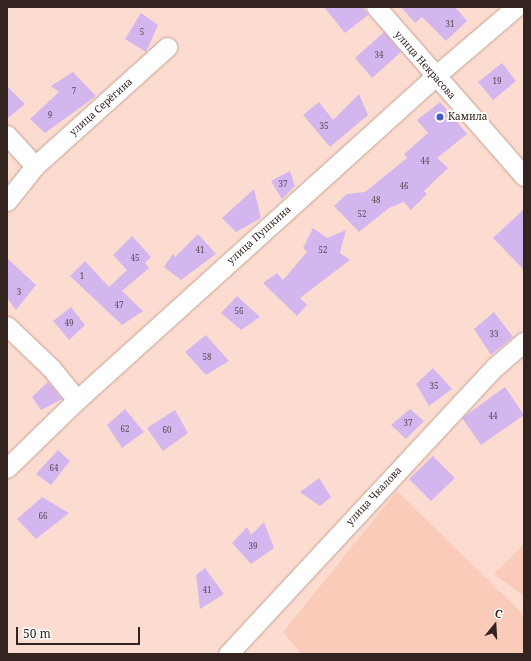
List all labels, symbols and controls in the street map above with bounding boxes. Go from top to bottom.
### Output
house number: 31 [446,19,454,29]
house number: 5 [140,27,144,37]
street label: улица Некрасова [392,28,458,102]
house number: 34 [375,50,383,60]
street label: улица Серёгина [67,76,135,138]
house number: 19 [493,76,501,86]
house number: 7 [72,86,76,96]
house number: 9 [48,110,52,120]
place label: Камила [448,111,488,123]
marker: Камила [435,112,445,122]
house number: 35 [320,121,328,131]
house number: 44 [421,156,429,166]
house number: 37 [279,179,287,189]
house number: 46 [400,181,408,191]
house number: 48 [372,195,380,205]
street label: улица Пушкина [225,203,293,267]
house number: 52 [358,209,366,219]
house number: 41 [196,245,204,255]
house number: 52 [319,245,327,255]
house number: 45 [131,253,139,263]
house number: 1 [80,271,84,281]
house number: 3 [17,287,21,297]
house number: 47 [115,300,123,310]
house number: 56 [235,306,243,316]
house number: 49 [65,318,73,328]
house number: 33 [490,329,498,339]
house number: 58 [203,352,211,362]
house number: 35 [430,381,438,391]
house number: 44 [489,411,497,421]
house number: 37 [404,418,412,428]
house number: 62 [121,424,129,434]
house number: 60 [163,425,171,435]
house number: 64 [50,463,58,473]
street label: улица Чкалова [344,464,404,528]
house number: 66 [39,511,47,521]
house number: 39 [249,541,257,551]
house number: 41 [203,585,211,595]
north arrow [475,605,515,645]
text: С [493,605,505,621]
scale bar [18,619,142,645]
text: 50 m [23,625,51,642]

